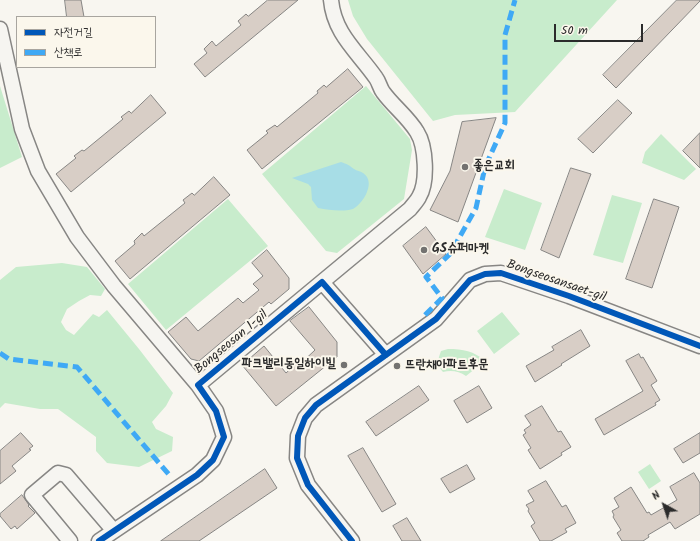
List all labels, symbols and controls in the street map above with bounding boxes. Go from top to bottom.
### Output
legend [16,16,156,68]
scale bar [556,16,645,42]
text: 50 m [561,21,588,40]
text: 자전거길 [54,23,93,42]
text: 산책로 [54,43,83,62]
place label: 좋은교회 [473,159,515,175]
marker: 좋은교회 [460,162,470,172]
place label: GS슈퍼마켓 [432,242,489,258]
marker: GS슈퍼마켓 [419,245,429,255]
street label: Bongseosansaet-gil [504,258,608,306]
street label: Bongseosan 1-gil [192,308,272,378]
place label: 파크밸리동일하이빌 [242,357,336,373]
place label: 뜨란채아파트후문 [405,358,489,374]
marker: 파크밸리동일하이빌 [339,360,349,370]
marker: 뜨란채아파트후문 [392,361,402,371]
north arrow [644,485,684,525]
text: N [648,487,665,505]

